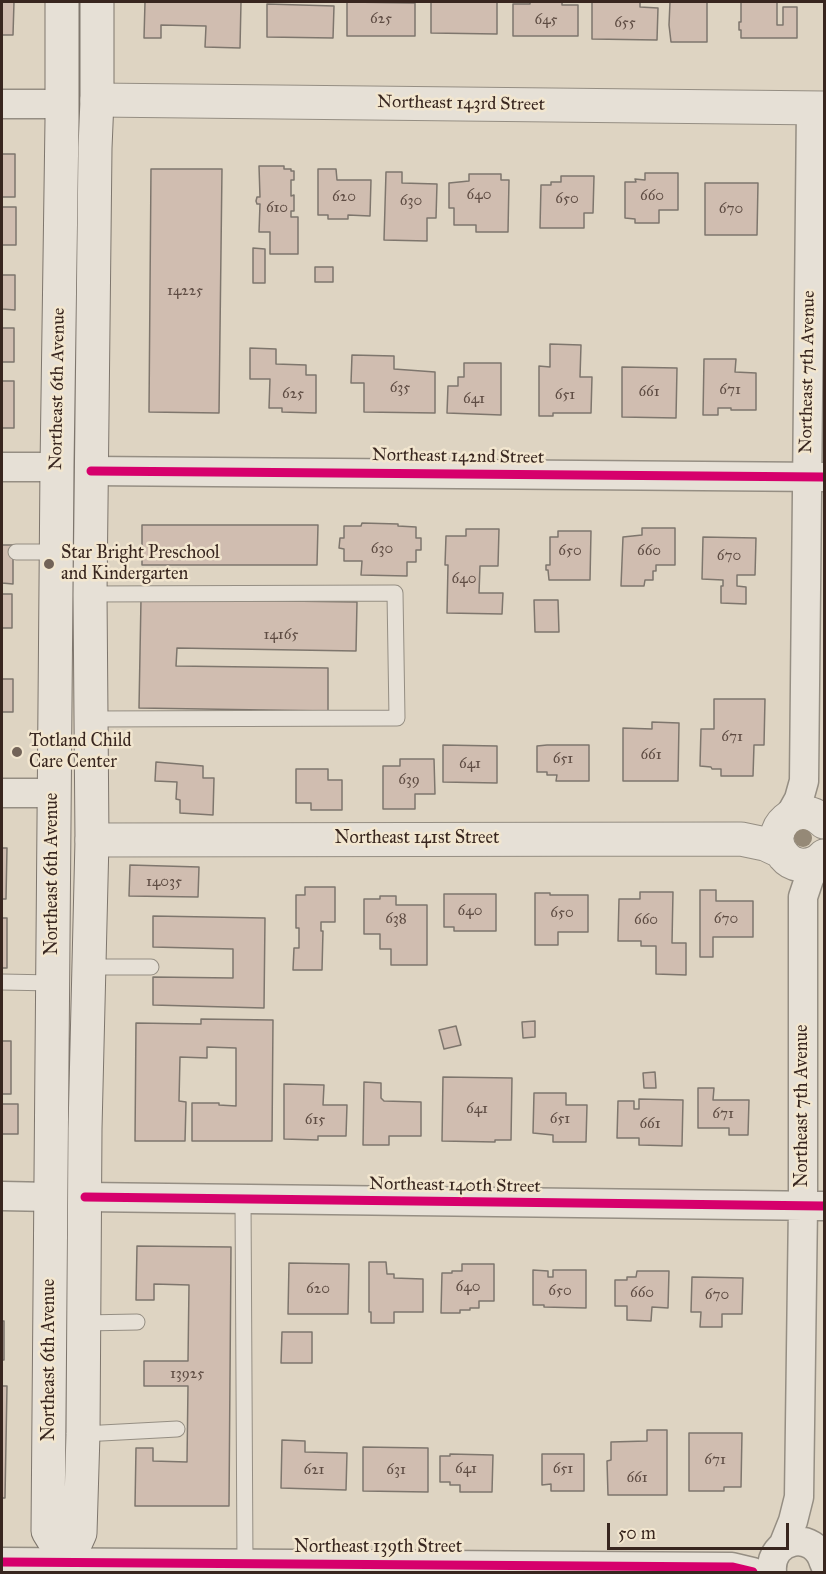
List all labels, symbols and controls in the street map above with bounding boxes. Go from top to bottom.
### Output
house number: 625 [370,10,392,28]
house number: 645 [534,11,558,29]
house number: 655 [614,14,636,32]
street label: Northeast 143rd Street [377,92,545,116]
house number: 640 [467,186,491,204]
house number: 660 [640,187,664,205]
house number: 620 [332,188,356,206]
house number: 650 [555,190,579,208]
house number: 630 [400,192,422,210]
house number: 610 [266,199,288,217]
house number: 670 [719,200,743,218]
house number: 14225 [167,282,203,300]
street label: Northeast 7th Avenue [796,290,820,454]
street label: Northeast 6th Avenue [46,308,70,470]
house number: 635 [390,379,410,397]
house number: 671 [719,381,741,399]
house number: 661 [638,383,660,401]
house number: 625 [282,385,304,403]
house number: 651 [555,386,575,404]
house number: 641 [463,390,485,408]
street label: Northeast 142nd Street [372,445,544,469]
house number: 630 [371,540,393,558]
house number: 650 [558,542,582,560]
house number: 660 [637,542,661,560]
place label: Star Bright Preschool and Kindergarten [61,543,220,586]
house number: 670 [717,547,741,565]
marker: Star Bright Preschool and Kindergarten [42,557,56,571]
house number: 640 [452,570,476,588]
house number: 14165 [264,626,298,644]
house number: 671 [721,728,743,746]
place label: Totland Child Care Center [29,731,132,774]
marker: Totland Child Care Center [10,745,24,759]
house number: 661 [640,746,662,764]
house number: 651 [553,750,573,768]
house number: 641 [459,755,481,773]
house number: 639 [398,771,420,789]
street label: Northeast 6th Avenue [42,793,64,955]
street label: Northeast 141st Street [335,828,499,850]
house number: 14035 [146,873,182,891]
house number: 640 [458,902,482,920]
house number: 650 [550,904,574,922]
house number: 638 [385,910,407,928]
house number: 670 [714,910,738,928]
house number: 660 [634,911,658,929]
street label: Northeast 7th Avenue [792,1025,814,1187]
house number: 641 [466,1100,488,1118]
house number: 671 [712,1105,734,1123]
house number: 651 [550,1110,570,1128]
house number: 615 [305,1111,325,1129]
house number: 661 [639,1115,661,1133]
street label: Northeast 140th Street [369,1174,541,1198]
house number: 640 [456,1278,480,1296]
street label: Northeast 6th Avenue [39,1279,61,1441]
house number: 620 [306,1280,330,1298]
house number: 650 [548,1282,572,1300]
house number: 660 [630,1284,654,1302]
house number: 670 [705,1286,729,1304]
house number: 13925 [170,1365,204,1383]
house number: 671 [704,1451,726,1469]
house number: 641 [455,1460,477,1478]
house number: 651 [553,1460,573,1478]
house number: 621 [303,1461,325,1479]
house number: 631 [386,1461,406,1479]
house number: 661 [626,1469,648,1487]
scale bar [610,1511,792,1549]
text: 50 m [618,1522,656,1544]
street label: Northeast 139th Street [294,1537,462,1559]

